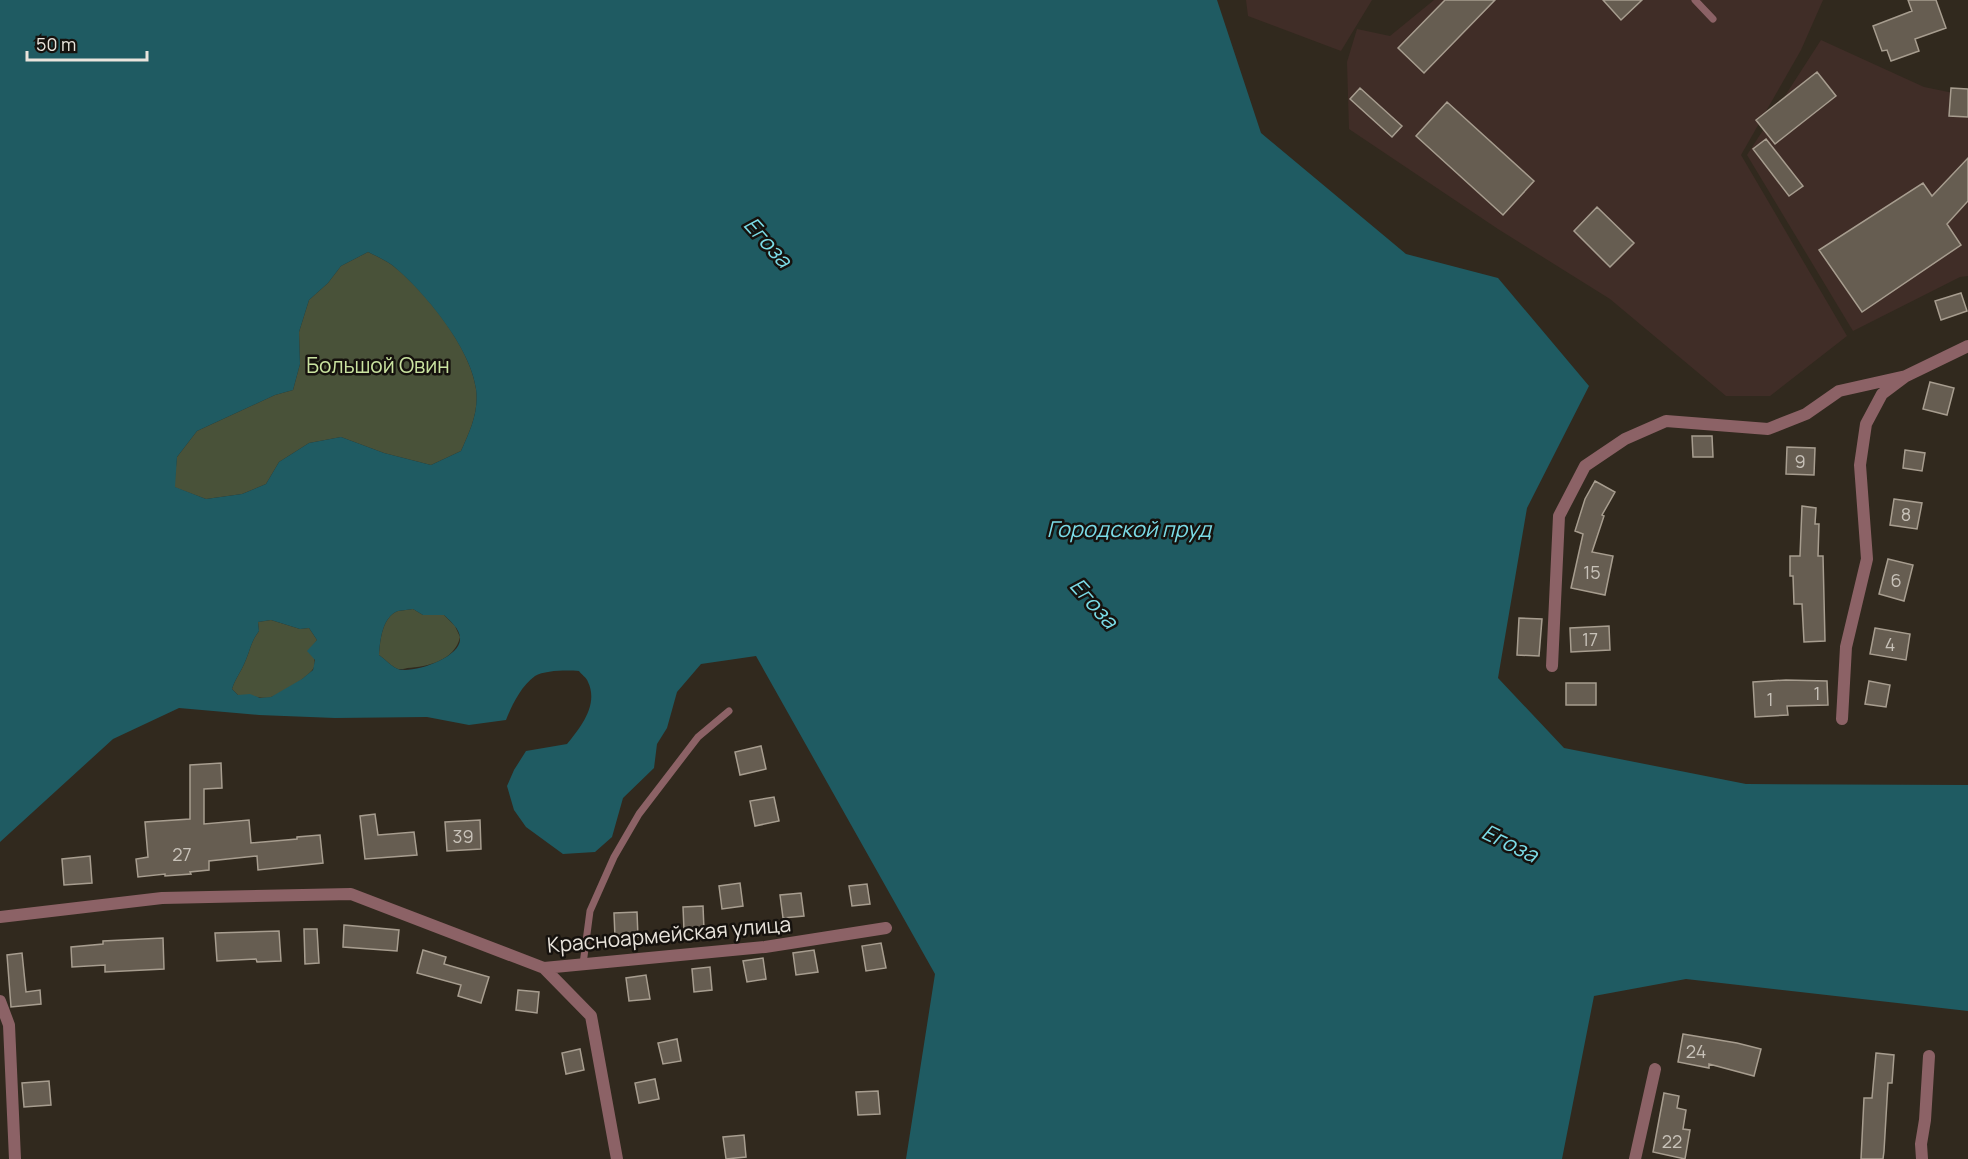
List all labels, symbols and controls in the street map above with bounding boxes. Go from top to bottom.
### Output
scale bar [27,24,147,62]
text: 50 m [36,32,76,56]
water label: Егоза [737,210,800,275]
park label: Большой Овин [306,351,450,379]
house number: 9 [1794,449,1806,473]
house number: 8 [1901,502,1911,526]
water label: Городской пруд [1047,514,1213,544]
house number: 15 [1583,560,1601,584]
house number: 6 [1890,568,1902,592]
water label: Егоза [1063,571,1126,636]
house number: 17 [1582,627,1598,651]
house number: 4 [1885,632,1895,656]
house number: 1 [1813,681,1821,705]
house number: 1 [1766,687,1774,711]
water label: Егоза [1477,817,1545,870]
house number: 39 [452,824,474,848]
house number: 27 [172,842,192,866]
street label: Красноармейская улица [546,909,792,959]
house number: 24 [1686,1039,1706,1063]
house number: 22 [1662,1129,1682,1153]

